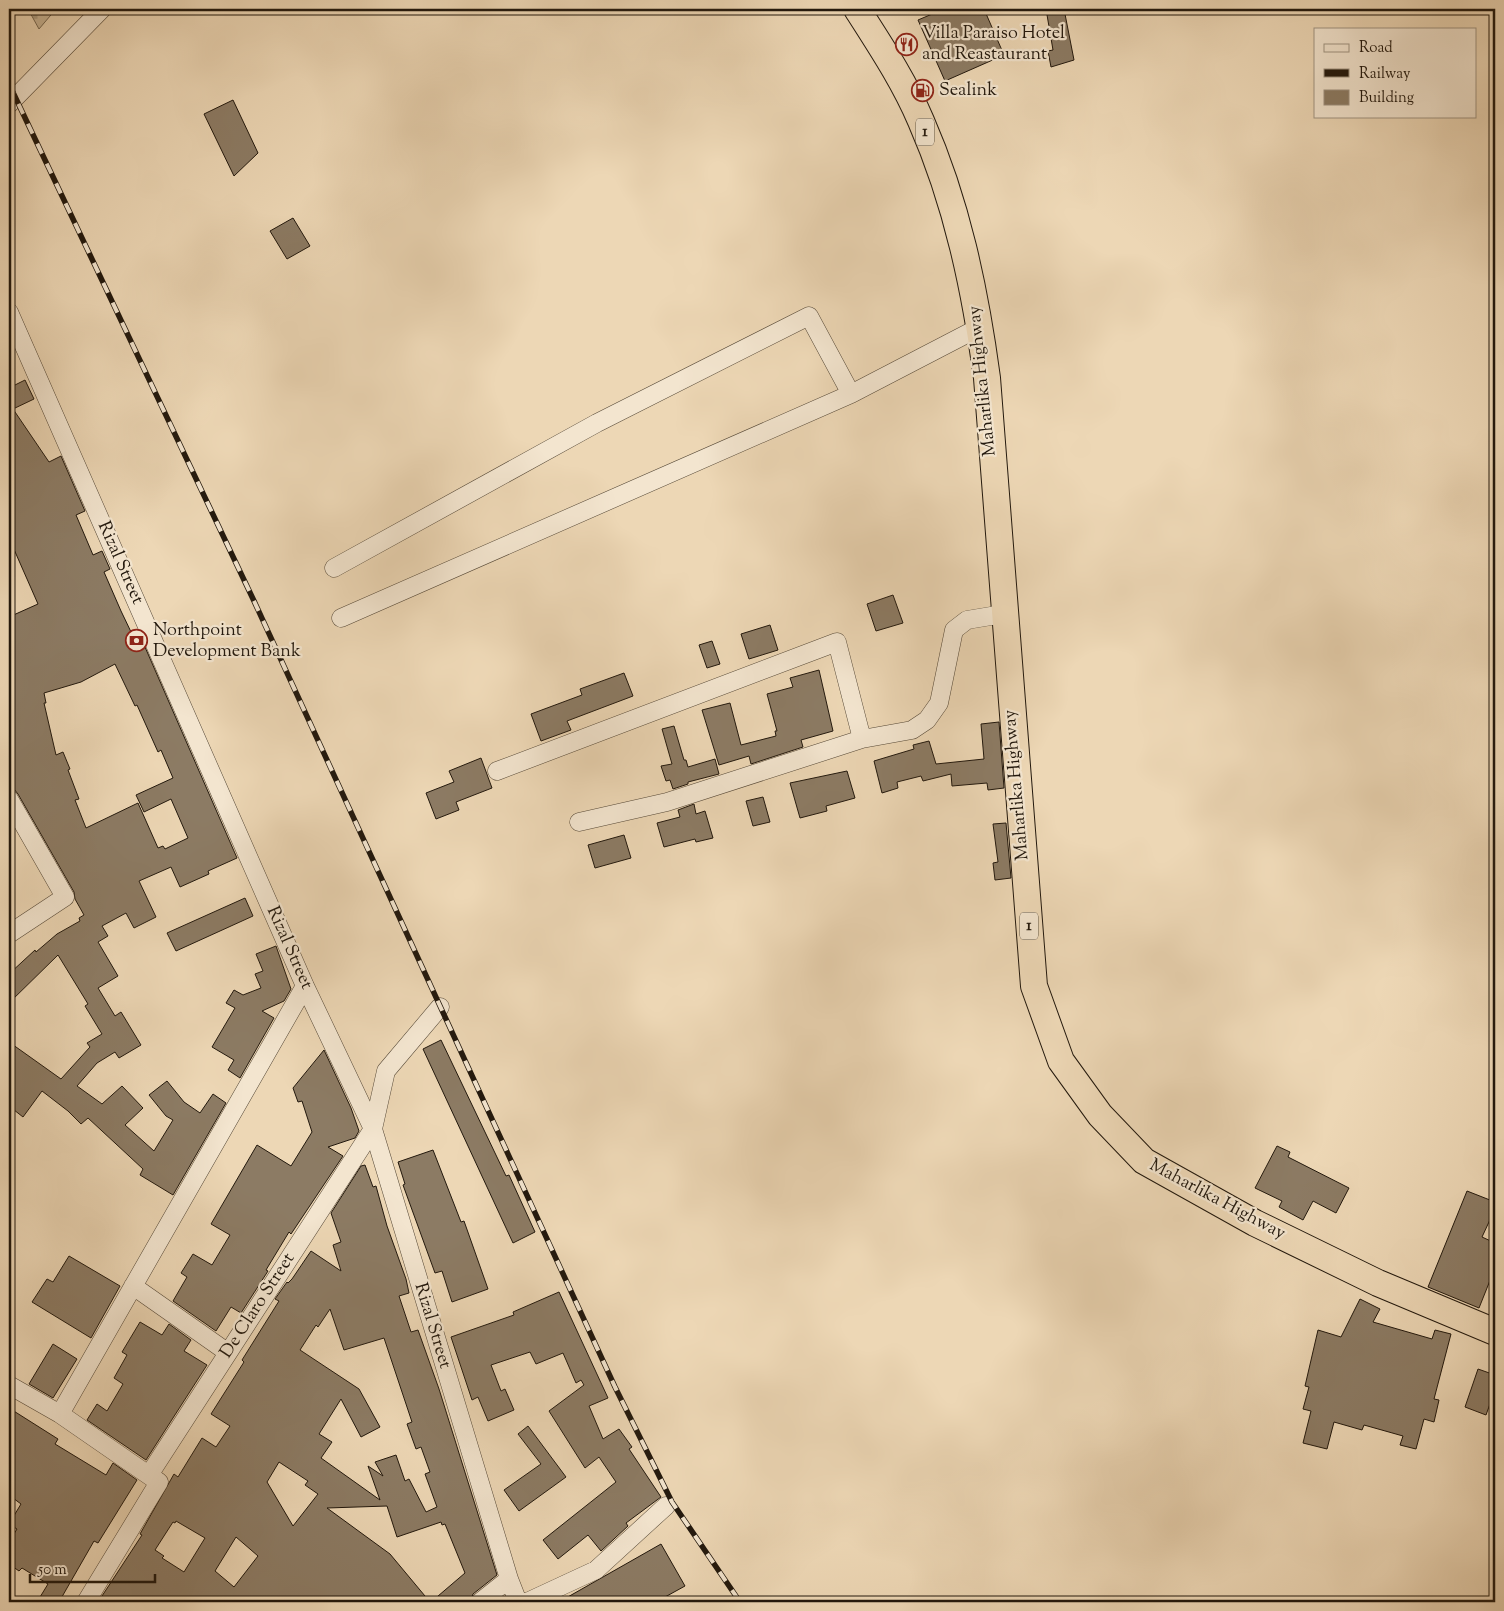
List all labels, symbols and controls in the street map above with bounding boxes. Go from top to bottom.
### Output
place label: Villa Paraiso Hotel and Reastaurant [922,21,1065,68]
legend [1314,28,1476,118]
restaurant icon: Villa Paraiso Hotel and Reastaurant [894,32,918,56]
text: Road [1359,38,1393,59]
text: Railway [1359,64,1411,85]
place label: Sealink [939,78,997,104]
fuel station icon: Sealink [911,79,935,103]
text: Building [1359,88,1414,109]
road number: 1 [916,118,934,146]
street label: Maharlika Highway [962,304,1004,457]
street label: Rizal Street [90,517,150,609]
place label: Northpoint Development Bank [153,618,301,665]
bank icon: Northpoint Development Bank [125,629,149,653]
street label: Maharlika Highway [997,709,1037,861]
street label: Rizal Street [259,902,319,994]
road number: 1 [1020,912,1038,939]
street label: Maharlika Highway [1144,1153,1290,1247]
street label: De Claro Street [214,1248,302,1364]
street label: Rizal Street [407,1280,457,1372]
scale bar [30,1551,155,1583]
text: 50 m [37,1560,67,1581]

